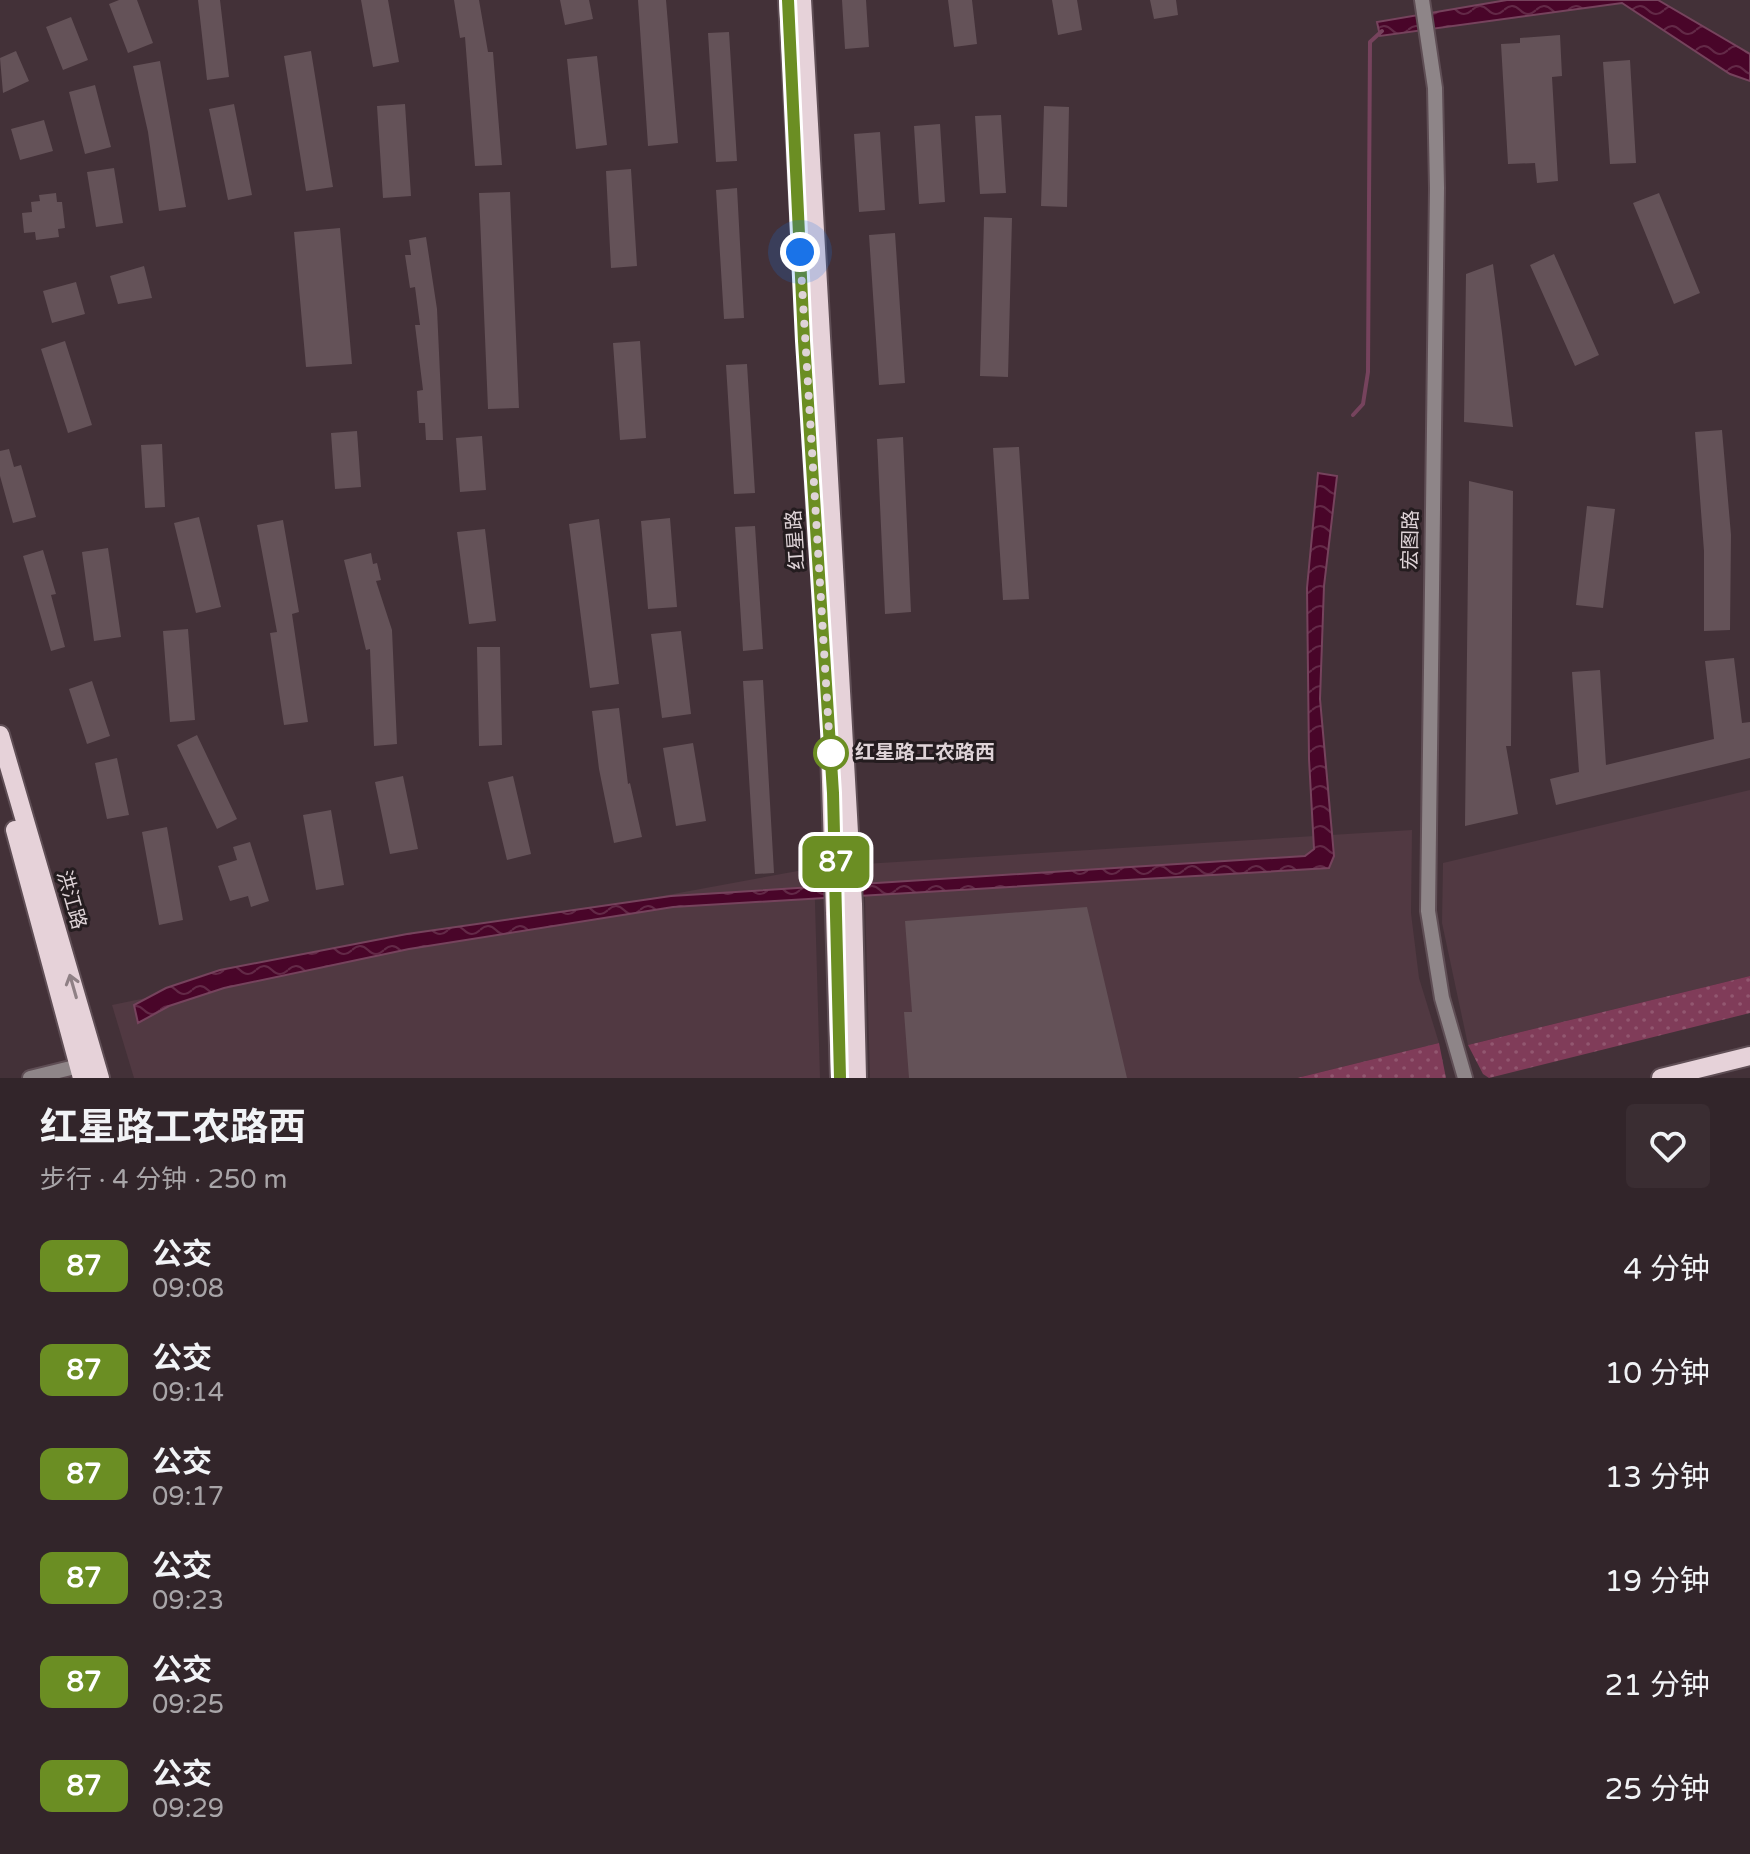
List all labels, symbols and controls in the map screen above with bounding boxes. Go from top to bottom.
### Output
your location [780,232,820,272]
street label: 红星路 [782,509,810,571]
street label: 宏图路 [1398,510,1424,570]
marker: 红星路工农路西 [814,736,848,770]
place label: 红星路工农路西 [855,741,995,765]
line badge: 87 [800,836,872,888]
text: 87 [818,845,854,879]
street label: 洪江路 [51,868,91,932]
one-way arrow [65,974,80,1000]
button: heart [1626,1104,1710,1188]
text: 红星路工农路西 [40,1105,306,1151]
text: 步行 · 4 分钟 · 250 m [40,1164,287,1195]
text: 公交 [152,1236,212,1273]
text: 87 [66,1249,102,1283]
text: 4 分钟 [1623,1251,1710,1288]
text: 09:08 [152,1273,224,1304]
text: 公交 [152,1340,212,1377]
text: 87 [66,1353,102,1387]
text: 10 分钟 [1605,1355,1710,1392]
text: 09:14 [152,1377,224,1408]
text: 公交 [152,1444,212,1481]
text: 87 [66,1457,102,1491]
text: 13 分钟 [1605,1459,1710,1496]
text: 09:17 [152,1481,224,1512]
text: 公交 [152,1548,212,1585]
text: 87 [66,1561,102,1595]
text: 19 分钟 [1605,1563,1710,1600]
text: 09:23 [152,1585,224,1616]
text: 公交 [152,1652,212,1689]
text: 87 [66,1665,102,1699]
text: 21 分钟 [1605,1667,1710,1704]
text: 09:25 [152,1689,224,1720]
text: 公交 [152,1756,212,1793]
text: 87 [66,1769,102,1803]
text: 25 分钟 [1605,1771,1710,1808]
text: 09:29 [152,1793,224,1824]

